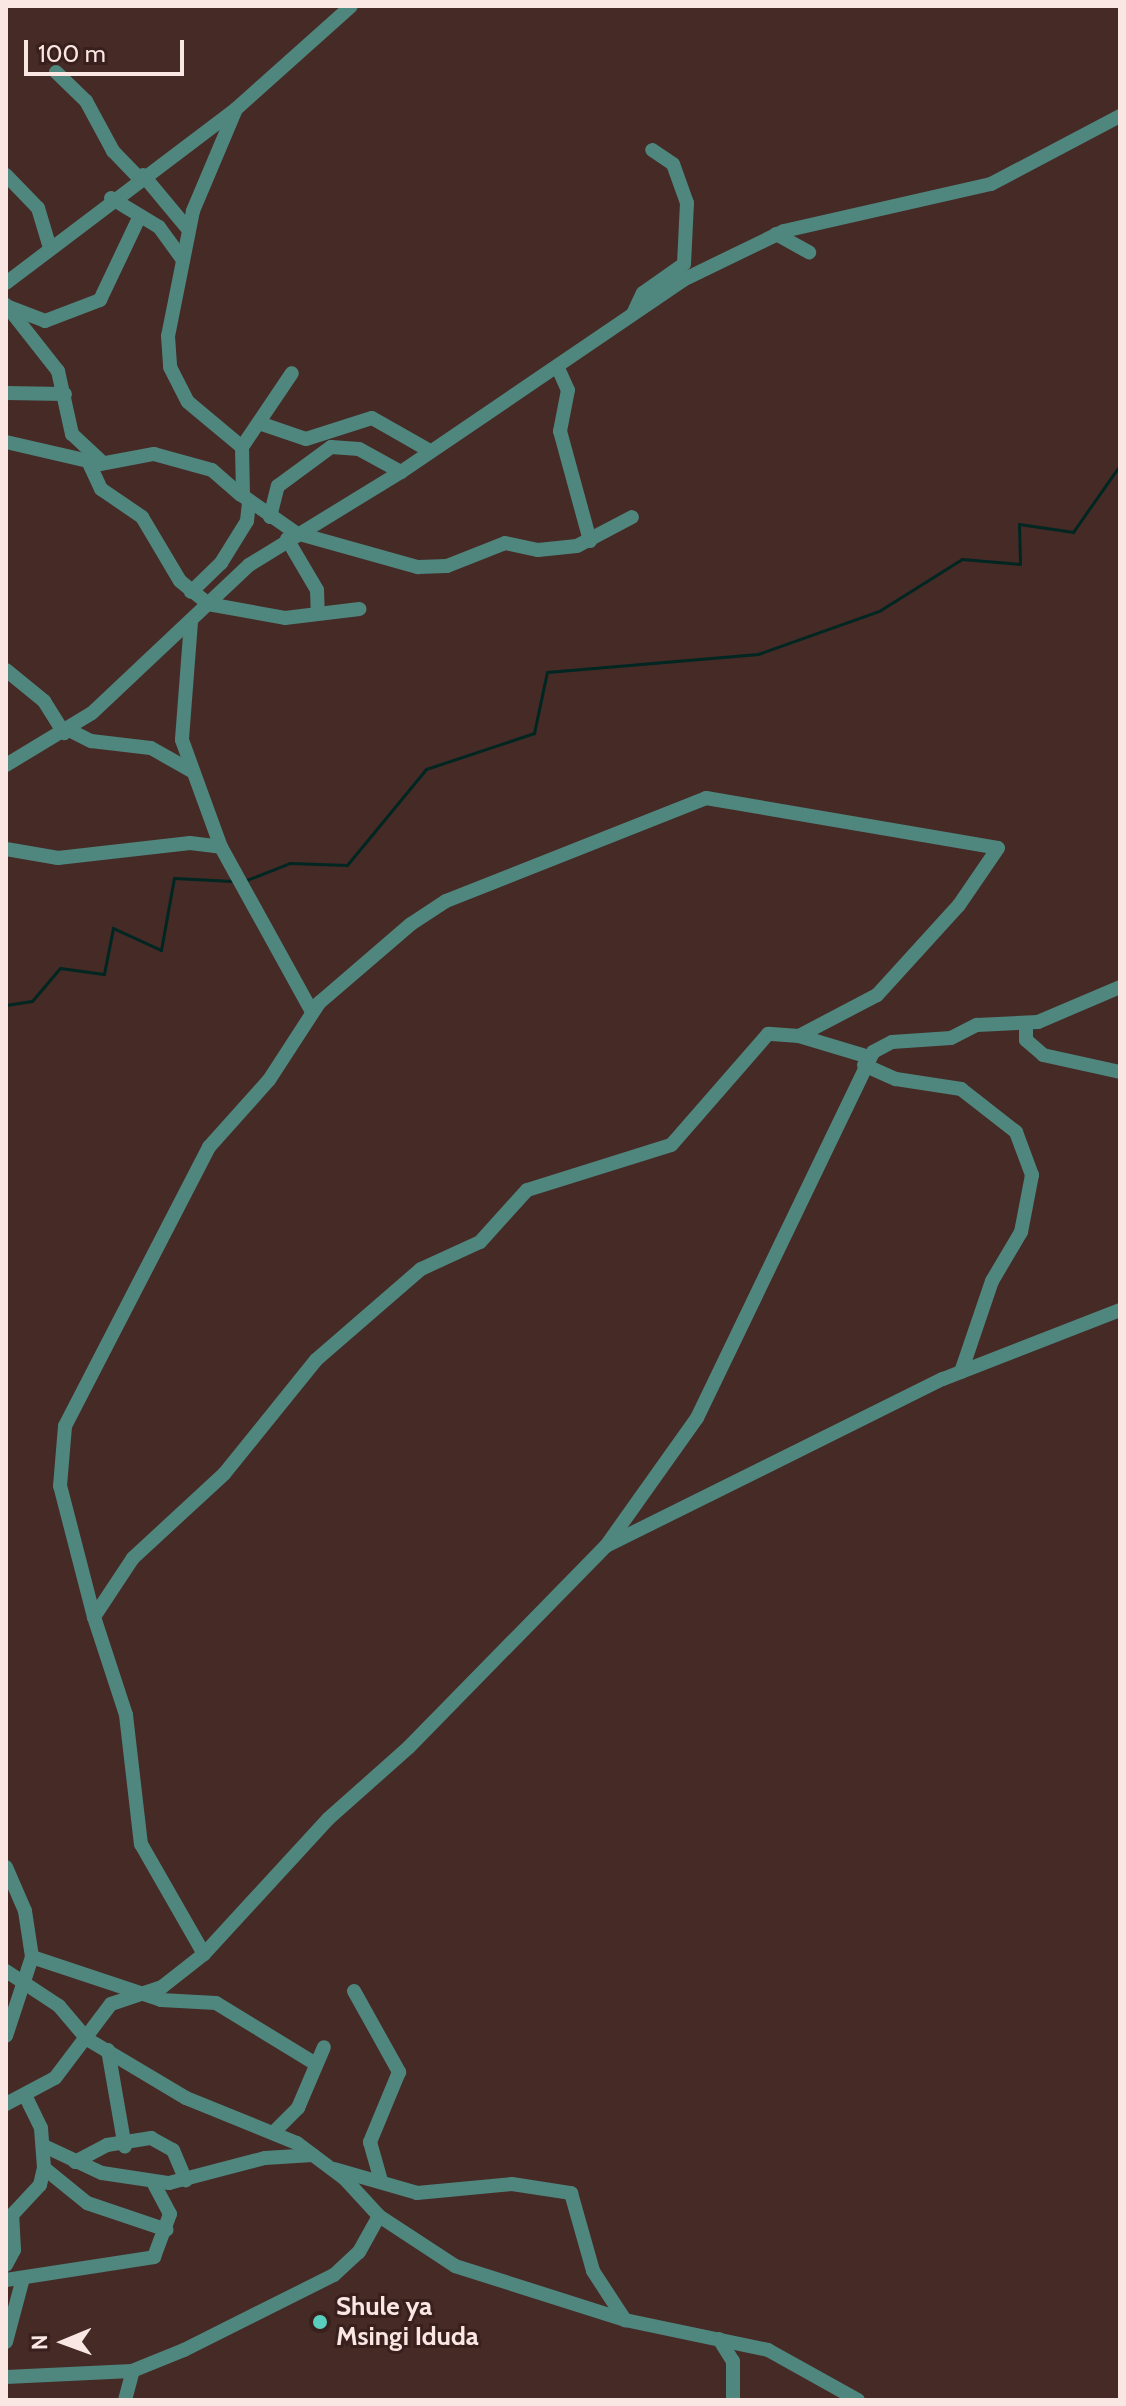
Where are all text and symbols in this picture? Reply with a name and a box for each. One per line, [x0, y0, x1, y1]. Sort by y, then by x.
scale bar [28, 24, 188, 74]
text: 100 m [38, 39, 106, 68]
place label: Shule ya Msingi Iduda [336, 2291, 479, 2352]
north arrow [24, 2302, 104, 2382]
marker: Shule ya Msingi Iduda [311, 2313, 329, 2331]
text: N [26, 2334, 53, 2350]

